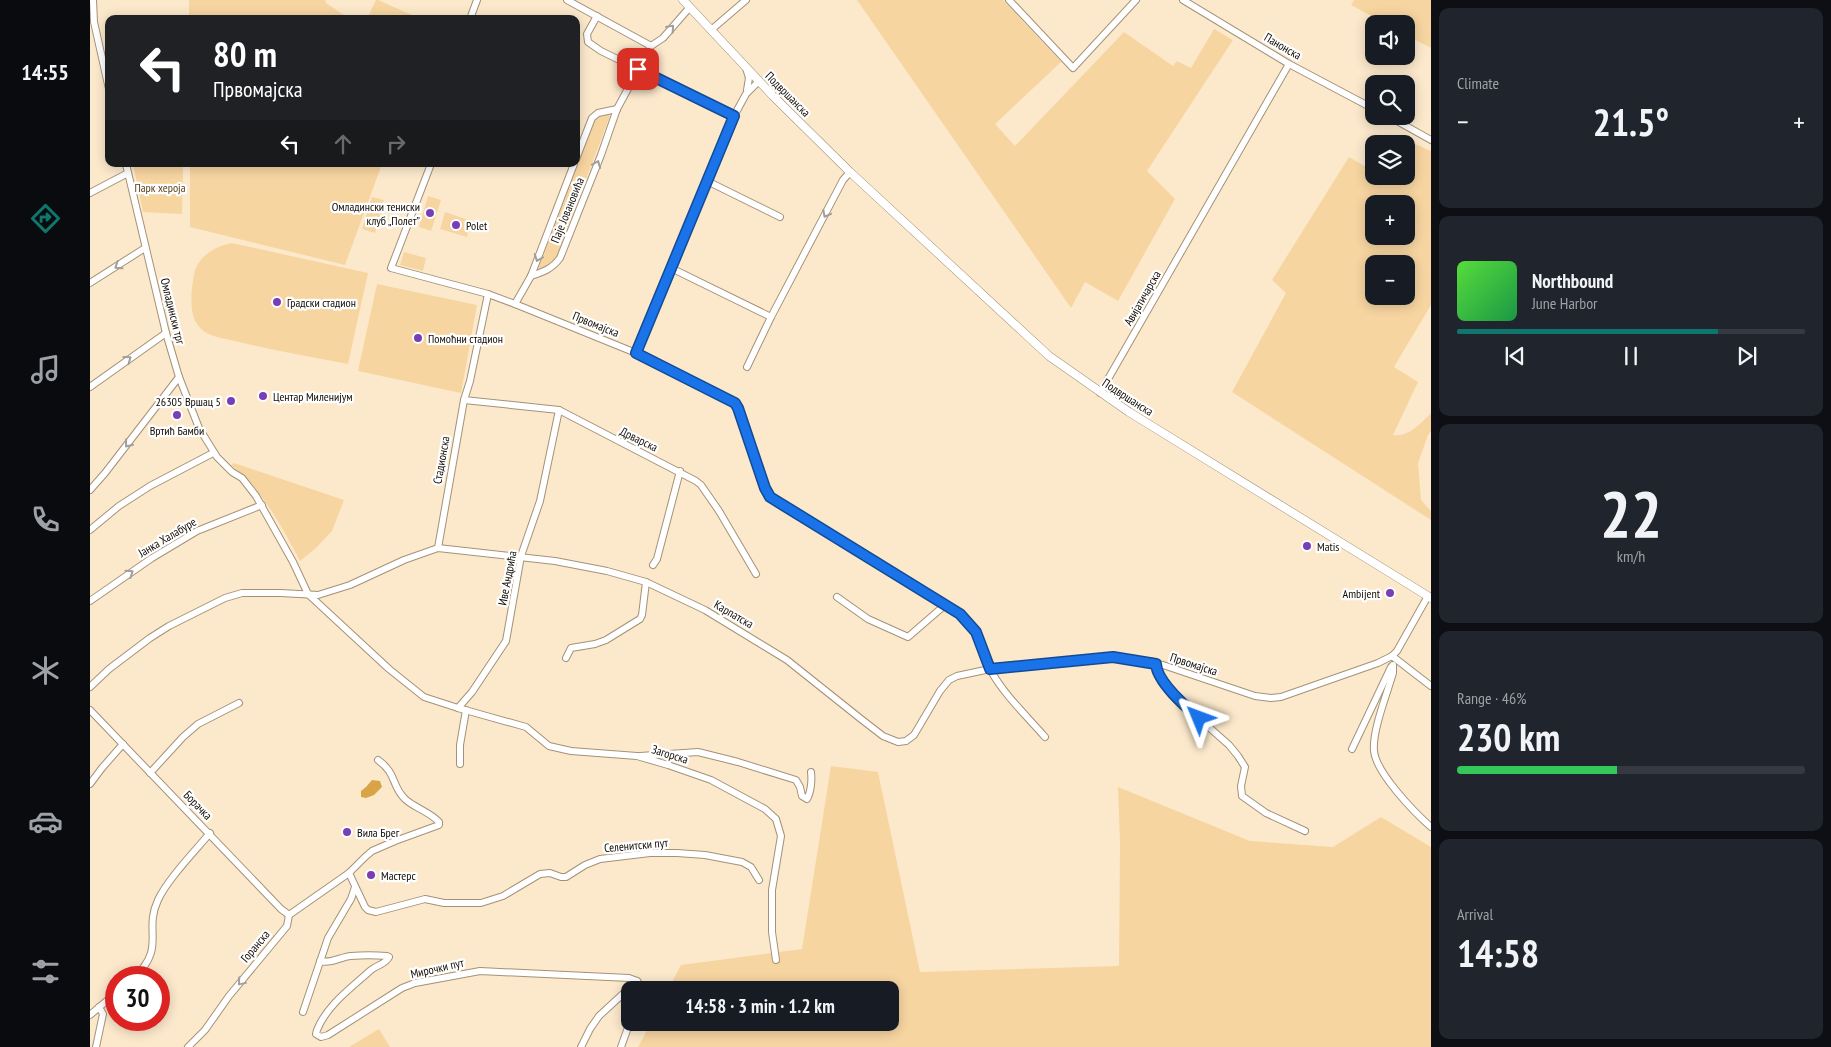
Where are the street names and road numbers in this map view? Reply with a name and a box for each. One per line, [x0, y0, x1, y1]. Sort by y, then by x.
street label: Панонска [1262, 29, 1304, 63]
street label: Подвршанска [762, 68, 814, 120]
street label: Паје Јовановића [547, 175, 587, 245]
street label: Авијатичарска [1120, 268, 1164, 328]
street label: Омладински трг [158, 276, 189, 346]
street label: Првомајска [571, 308, 622, 340]
street label: Подвршанска [1100, 375, 1156, 419]
street label: Дрварска [618, 423, 661, 455]
street label: Стадионска [429, 435, 453, 485]
street label: Јанка Халабуре [134, 514, 199, 561]
street label: Иве Андрића [494, 549, 520, 607]
street label: Карпатска [711, 597, 757, 631]
street label: Првомајска [1168, 649, 1220, 679]
street label: Загорска [650, 741, 690, 767]
street label: Борачка [181, 787, 216, 823]
street label: Селенитски пут [603, 835, 669, 855]
street label: Горанска [237, 927, 273, 965]
street label: Мирочки пут [409, 955, 465, 981]

